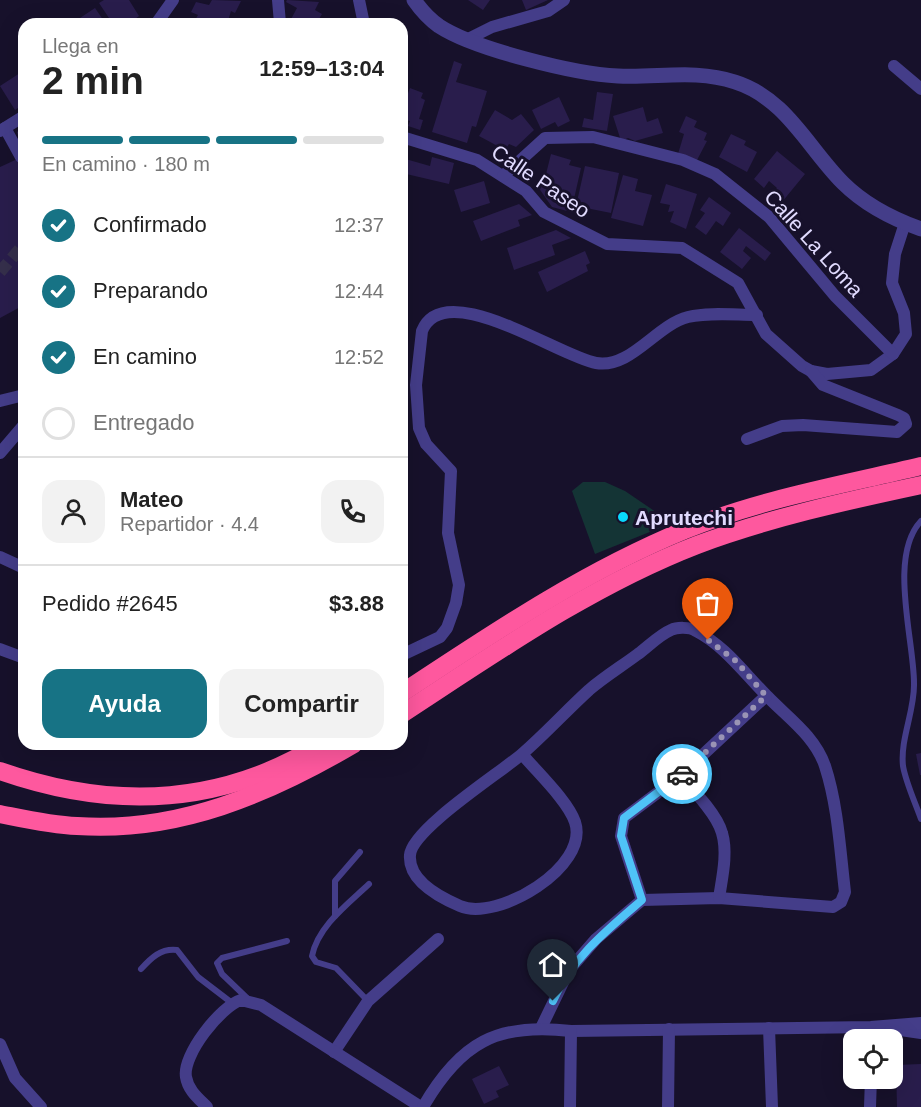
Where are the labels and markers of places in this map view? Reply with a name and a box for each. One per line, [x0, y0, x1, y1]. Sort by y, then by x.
place label: Aprutechi [635, 506, 733, 529]
marker: Aprutechi [616, 510, 630, 524]
pin [682, 578, 733, 640]
pin [527, 939, 578, 1001]

